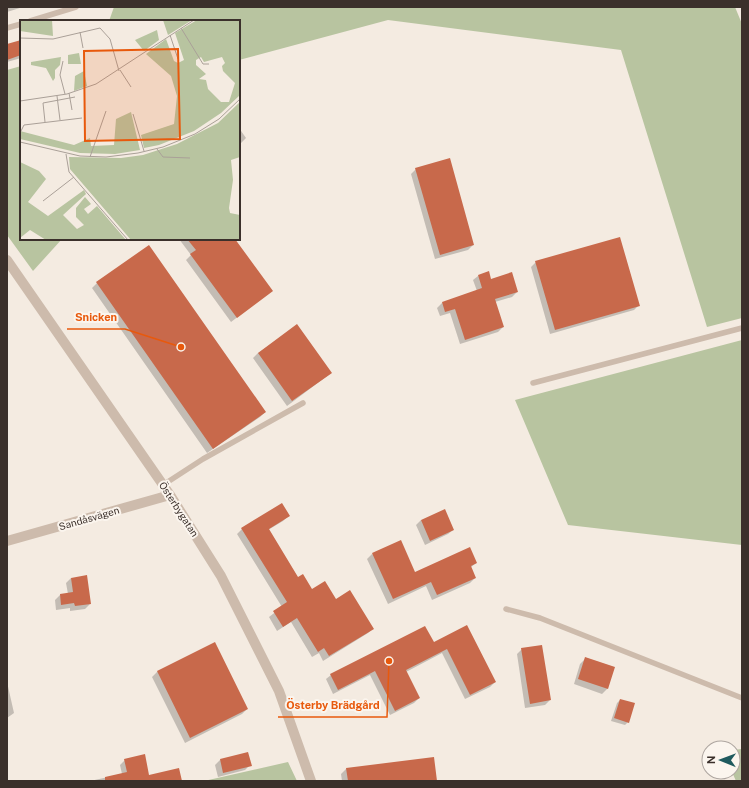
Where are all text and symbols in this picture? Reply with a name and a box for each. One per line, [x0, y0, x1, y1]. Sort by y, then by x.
inset map [20, 20, 240, 240]
callout: Snicken [67, 306, 125, 329]
text: Snicken [75, 311, 117, 323]
street label: Österbygatan [157, 479, 201, 539]
street label: Sandåsvägen [57, 504, 121, 532]
callout: Österby Brädgård [278, 694, 387, 717]
text: Österby Brädgård [286, 697, 380, 711]
north arrow [701, 740, 741, 780]
text: N [705, 755, 717, 764]

